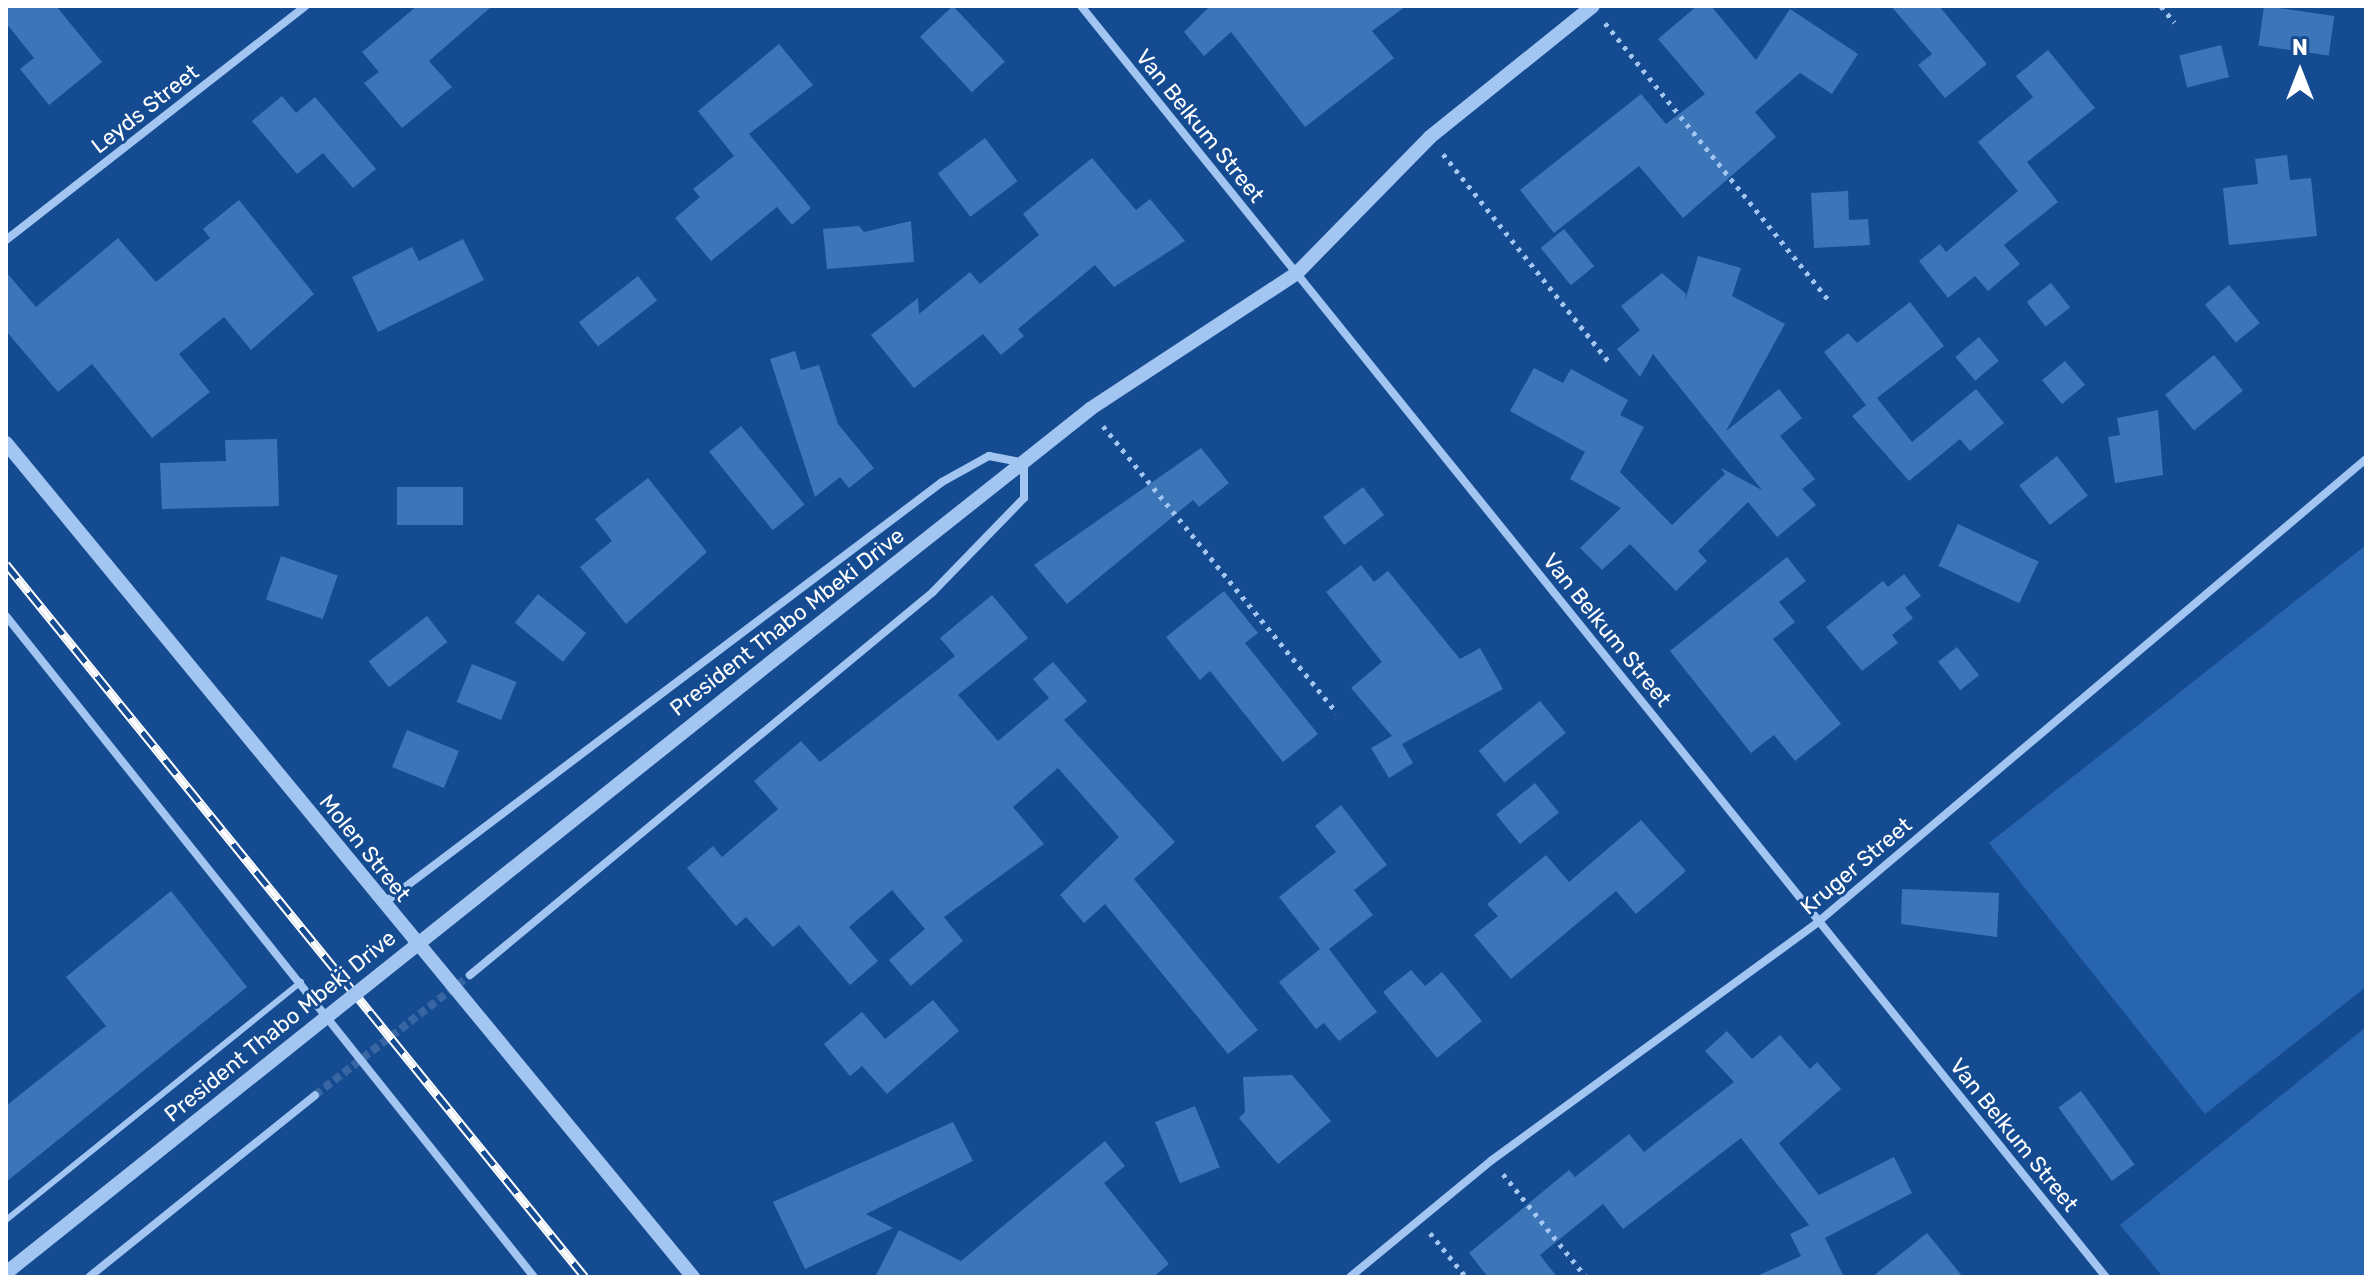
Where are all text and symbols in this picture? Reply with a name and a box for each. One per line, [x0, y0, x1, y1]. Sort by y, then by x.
north arrow [2260, 32, 2340, 112]
text: N [2292, 34, 2308, 61]
street label: Van Belkum Street [1130, 44, 1270, 208]
street label: Leyds Street [86, 59, 204, 159]
street label: President Thabo Mbeki Drive [664, 522, 910, 722]
street label: Van Belkum Street [1537, 548, 1677, 712]
street label: Molen Street [314, 789, 416, 907]
street label: Kruger Street [1795, 812, 1917, 920]
street label: President Thabo Mbeki Drive [159, 924, 401, 1128]
street label: Van Belkum Street [1944, 1053, 2084, 1217]

